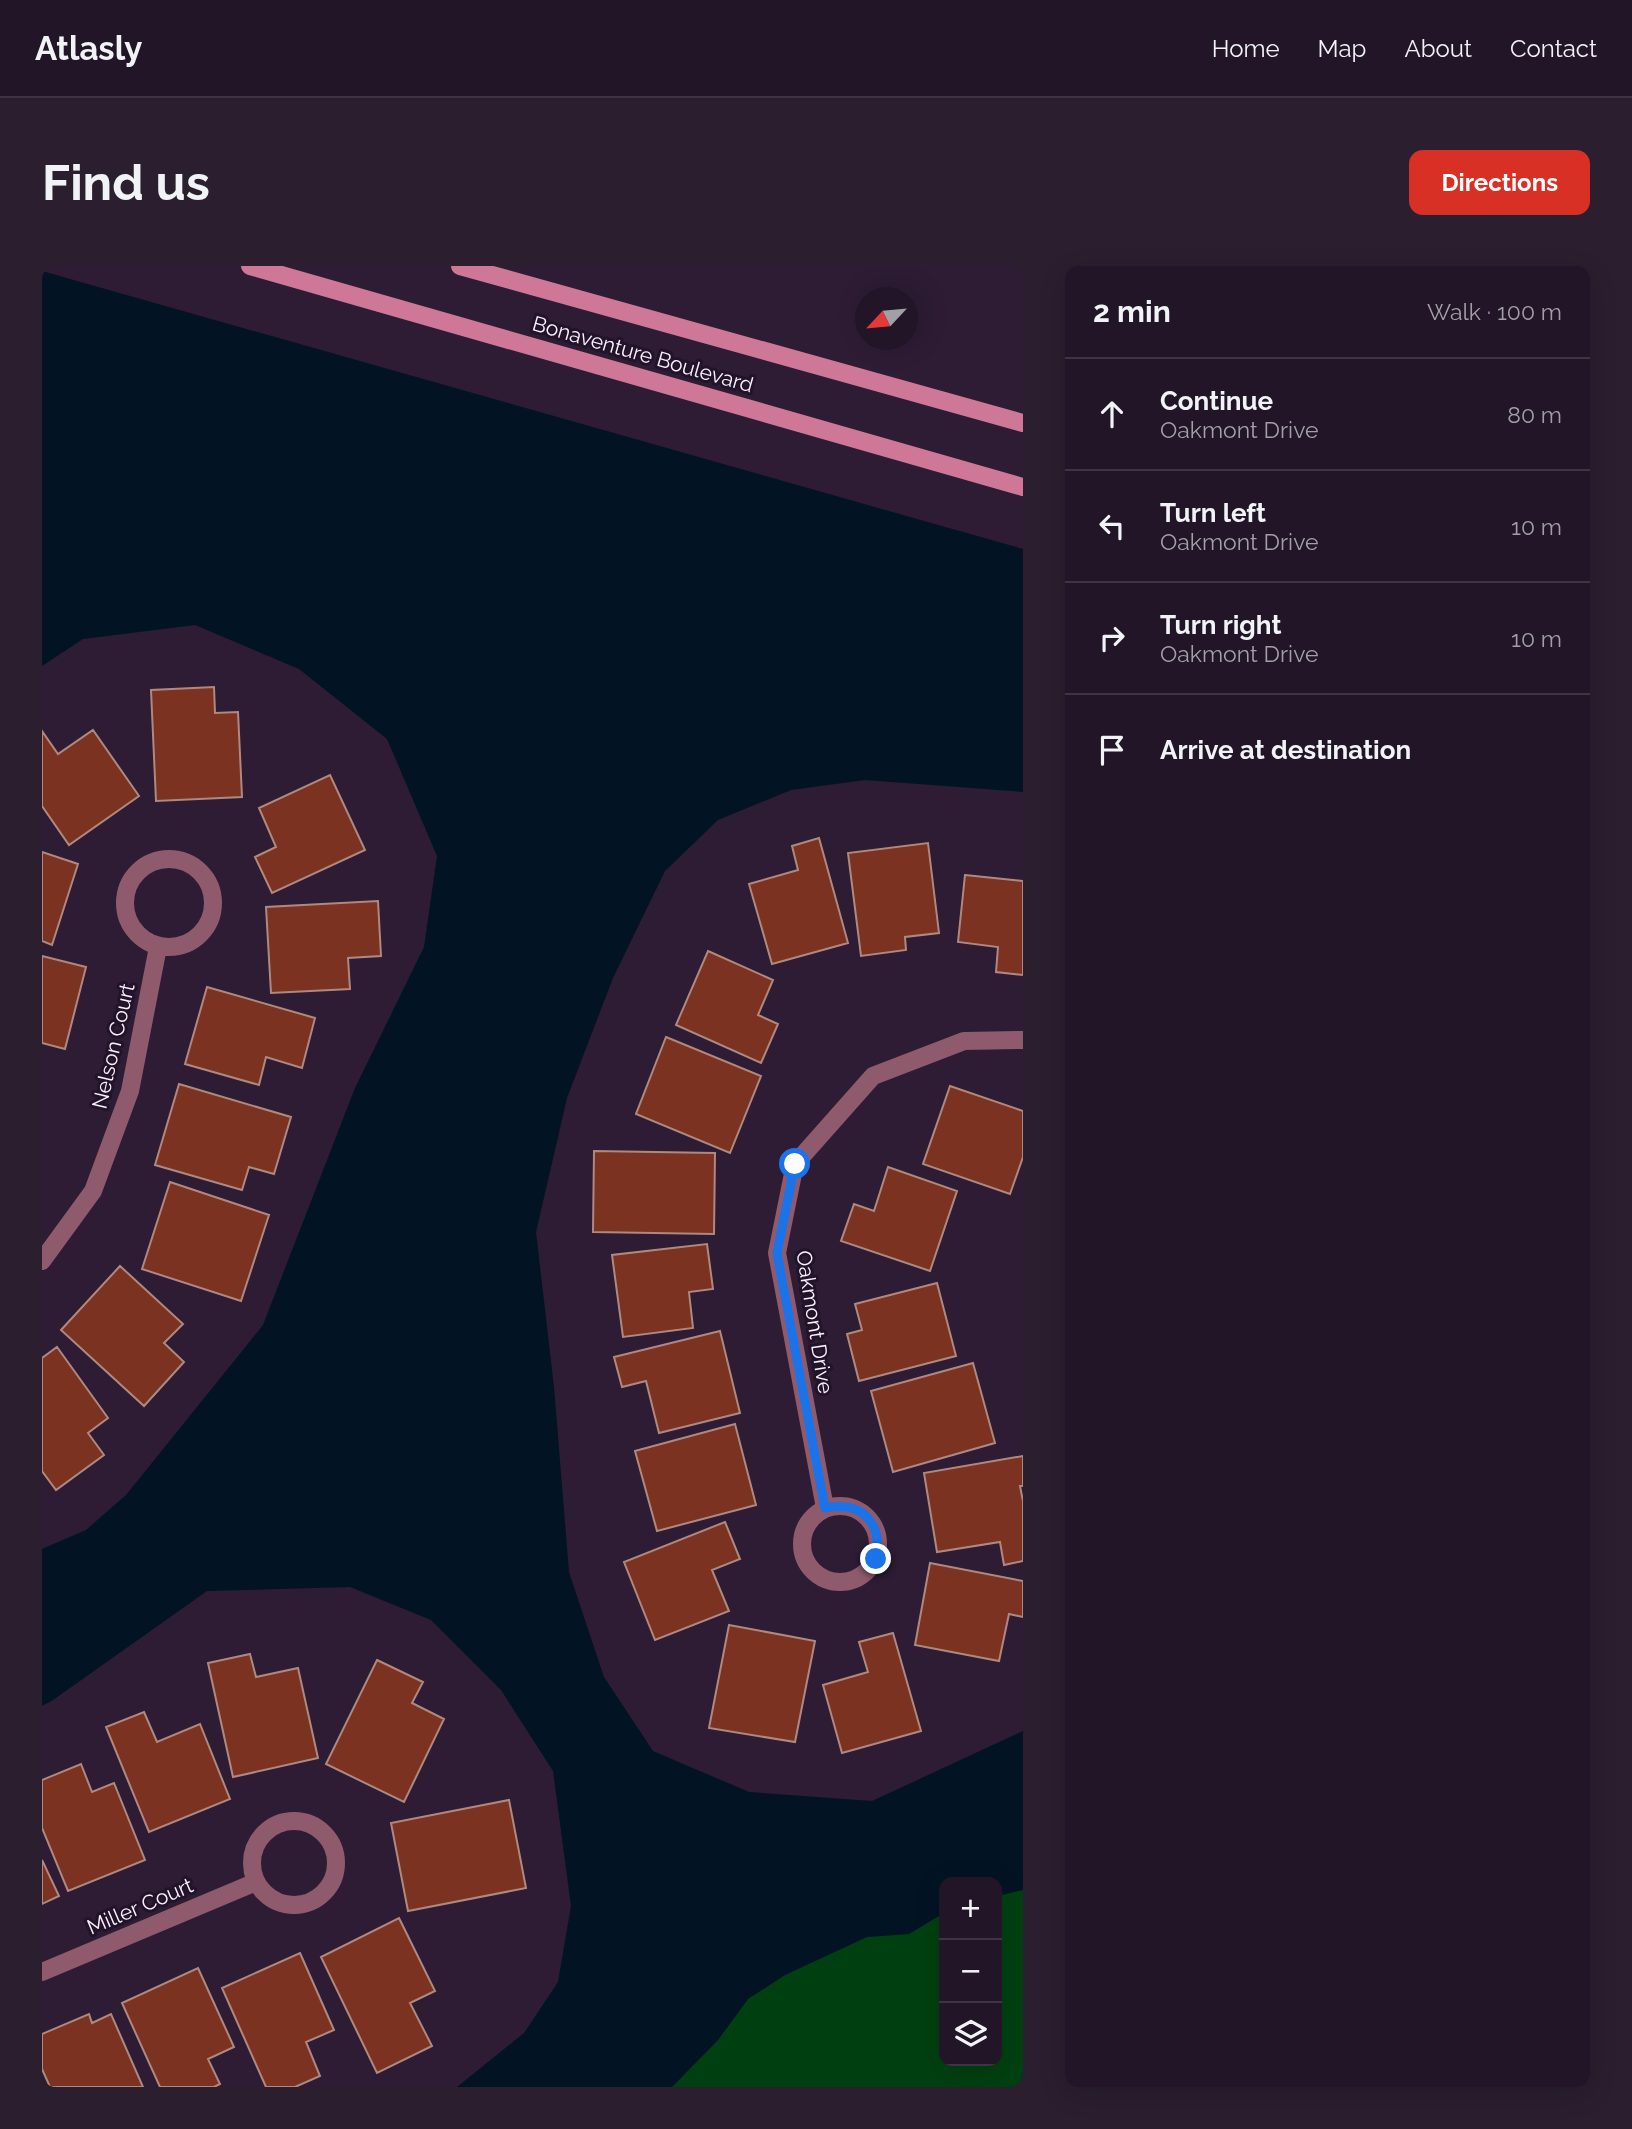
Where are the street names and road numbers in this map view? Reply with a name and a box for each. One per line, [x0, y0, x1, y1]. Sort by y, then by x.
street label: Bonaventure Boulevard [530, 310, 756, 398]
street label: Nelson Court [86, 981, 140, 1111]
street label: Oakmont Drive [791, 1249, 839, 1395]
street label: Miller Court [83, 1872, 197, 1940]

